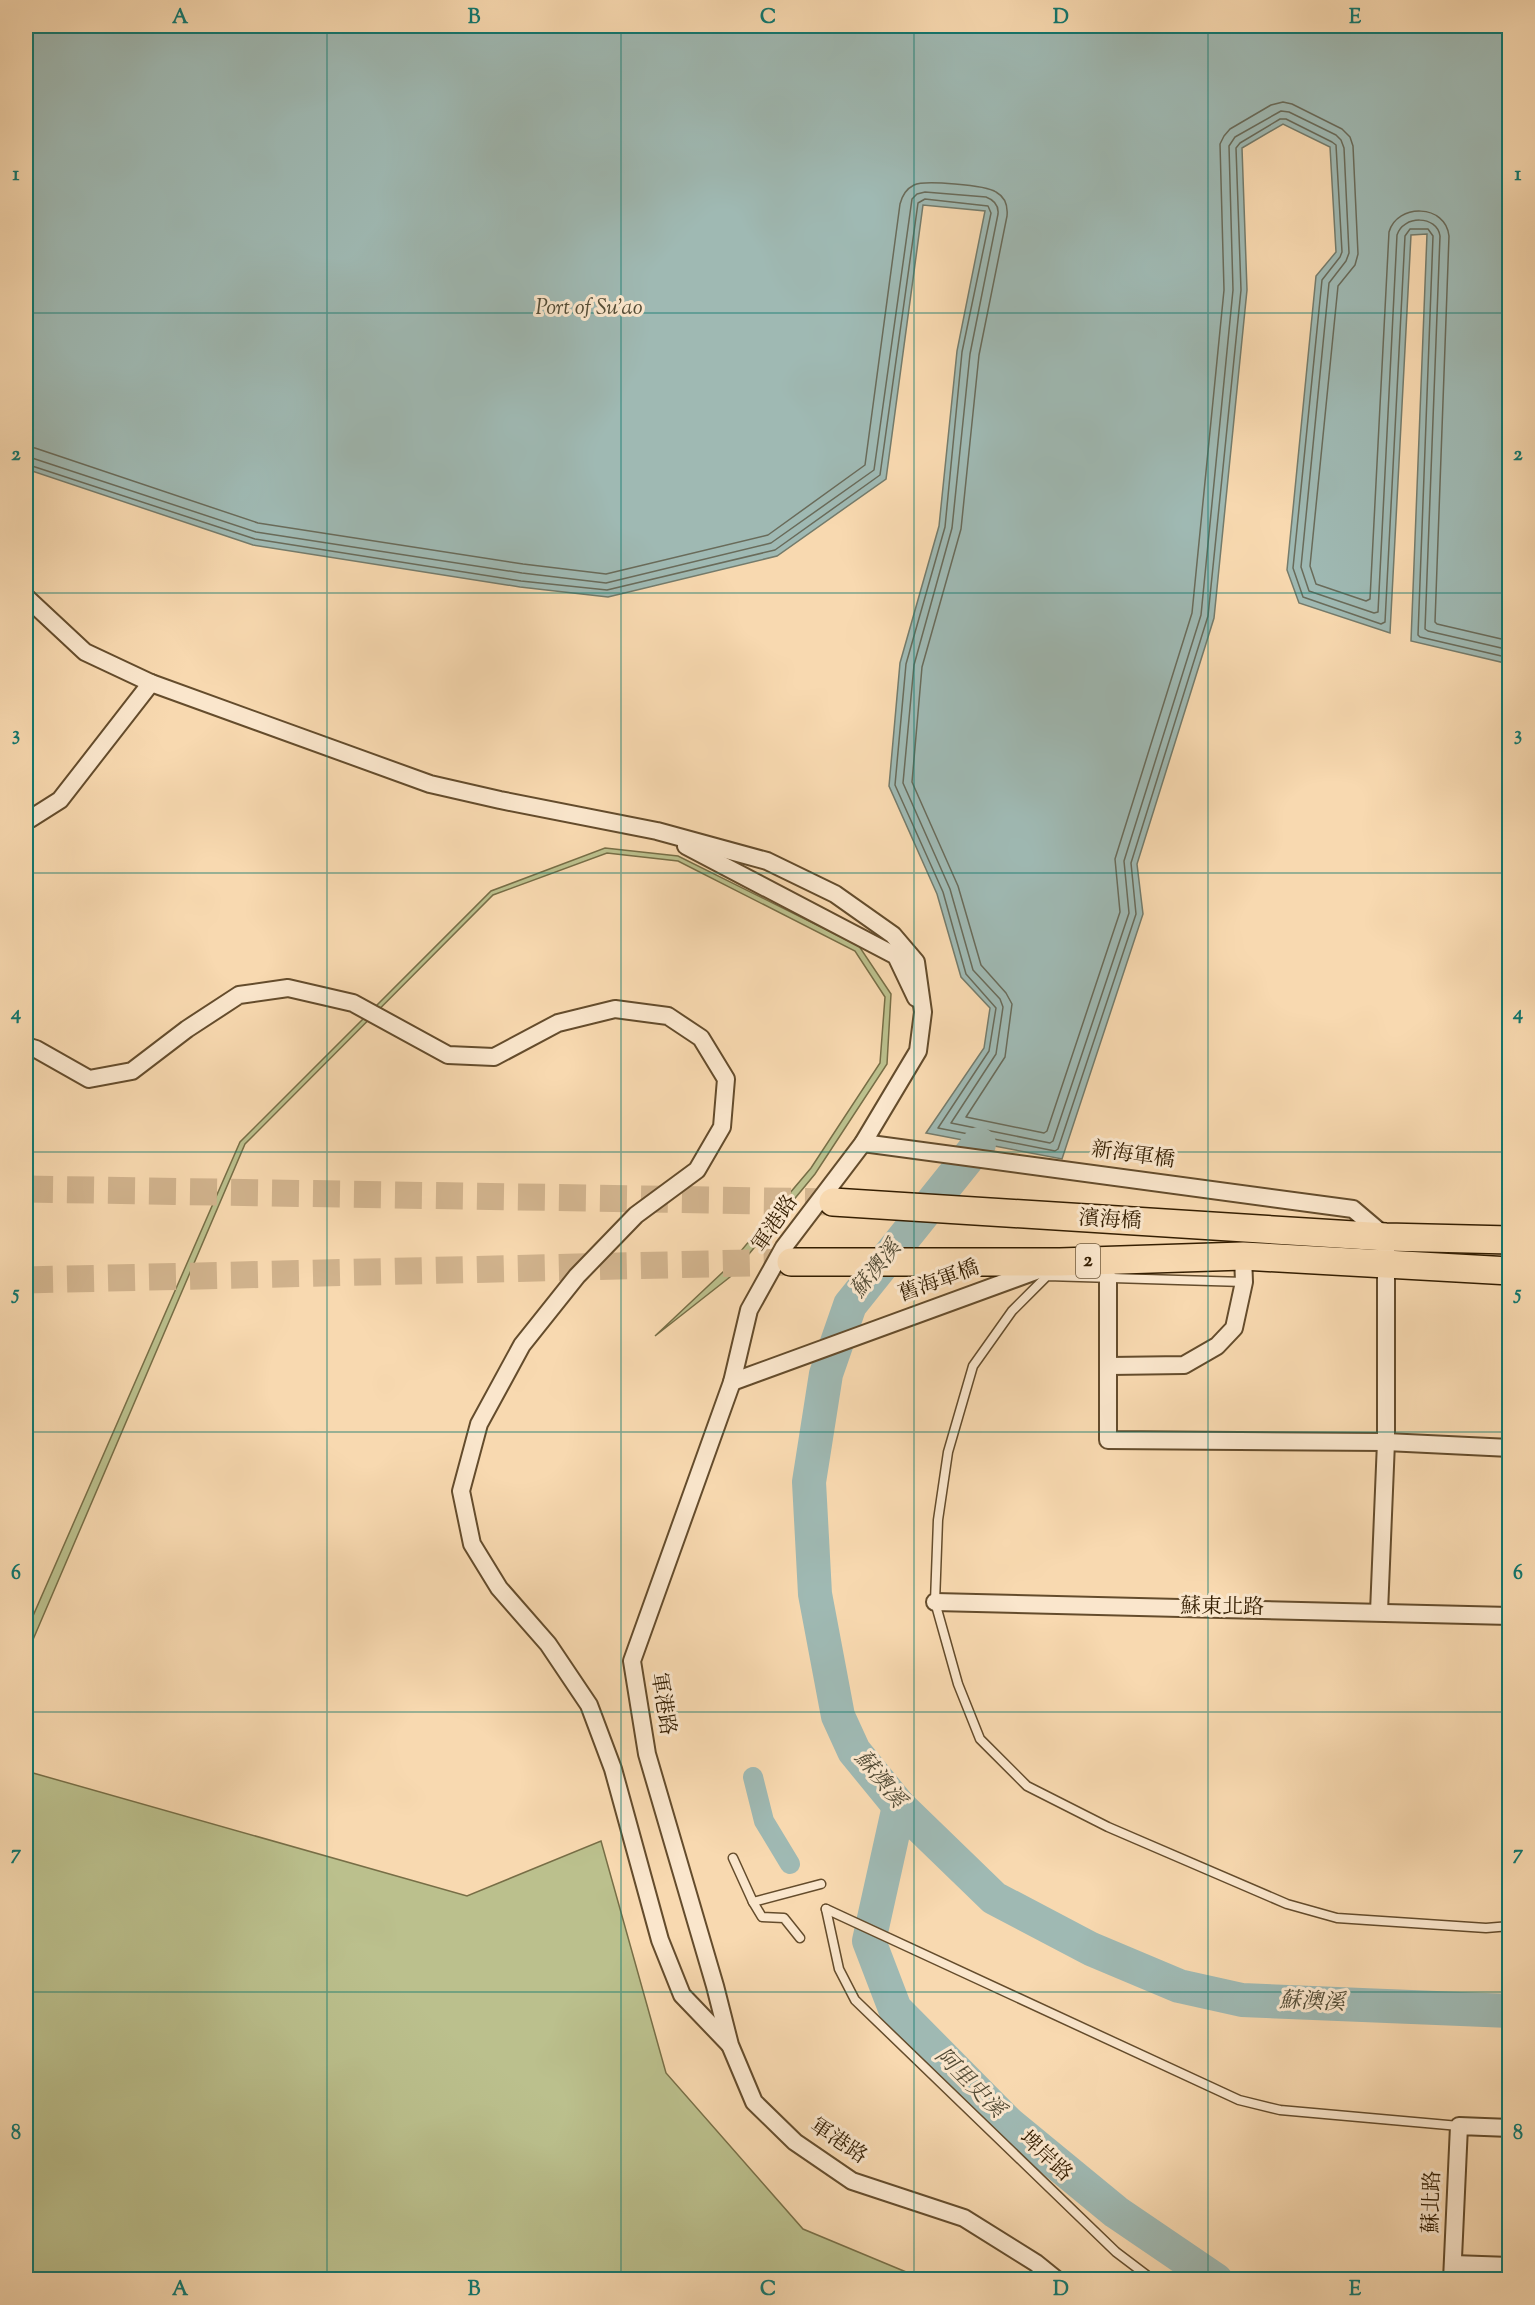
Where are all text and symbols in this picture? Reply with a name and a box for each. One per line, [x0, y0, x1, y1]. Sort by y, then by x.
text: A [172, 4, 189, 33]
text: B [468, 4, 481, 33]
text: C [760, 4, 776, 33]
text: D [1053, 4, 1069, 33]
text: E [1349, 4, 1362, 33]
text: 1 [13, 161, 20, 190]
text: 1 [1515, 161, 1522, 190]
water label: Port of Su'ao [536, 293, 643, 325]
text: 2 [11, 441, 21, 470]
text: 2 [1513, 441, 1523, 470]
text: 3 [12, 721, 20, 750]
text: 3 [1514, 721, 1522, 750]
text: 4 [10, 1000, 21, 1029]
text: 4 [1512, 1000, 1523, 1029]
street label: 新海軍橋 [1089, 1135, 1177, 1177]
street label: 軍港路 [746, 1189, 806, 1259]
street label: 濱海橋 [1078, 1204, 1142, 1238]
water label: 蘇澳溪 [844, 1233, 911, 1306]
road number: 2 [1076, 1244, 1100, 1278]
street label: 舊海軍橋 [894, 1254, 984, 1310]
text: 5 [11, 1280, 20, 1309]
text: 5 [1513, 1280, 1522, 1309]
text: 6 [11, 1560, 21, 1589]
text: 6 [1513, 1560, 1523, 1589]
street label: 蘇東北路 [1180, 1592, 1264, 1624]
street label: 軍港路 [642, 1671, 682, 1737]
water label: 蘇澳溪 [846, 1744, 913, 1817]
text: 7 [11, 1840, 22, 1869]
text: 7 [1513, 1840, 1524, 1869]
water label: 蘇澳溪 [1278, 1986, 1348, 2020]
water label: 阿里史溪 [927, 2042, 1013, 2128]
street label: 軍港路 [803, 2112, 873, 2172]
text: 8 [11, 2120, 21, 2149]
text: 8 [1513, 2120, 1523, 2149]
street label: 埤岸路 [1012, 2125, 1078, 2189]
street label: 蘇北路 [1417, 2170, 1449, 2234]
text: A [172, 2276, 189, 2305]
text: B [468, 2276, 481, 2305]
text: C [760, 2276, 776, 2305]
text: D [1053, 2276, 1069, 2305]
text: E [1349, 2276, 1362, 2305]

